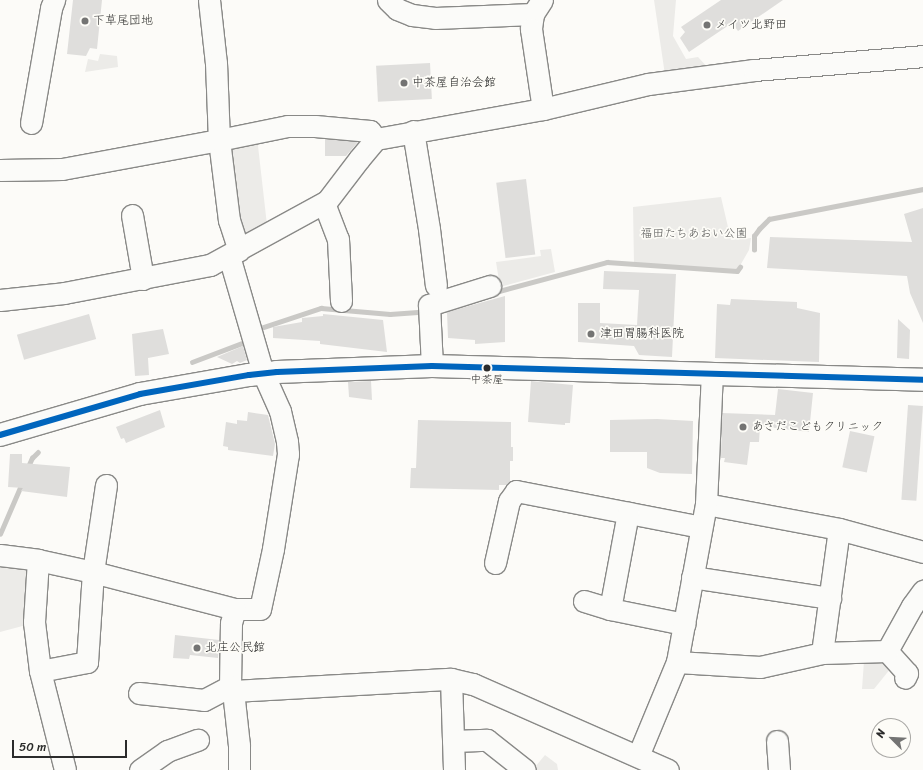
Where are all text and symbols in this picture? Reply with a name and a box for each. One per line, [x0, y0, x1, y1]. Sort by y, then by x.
place label: 下草尾団地 [93, 14, 153, 28]
marker: 下草尾団地 [80, 16, 90, 26]
place label: メイツ北野田 [715, 18, 787, 32]
marker: メイツ北野田 [702, 20, 712, 30]
place label: 中茶屋自治会館 [412, 76, 496, 90]
marker: 中茶屋自治会館 [399, 78, 409, 88]
park label: 福田たちあおい公園 [640, 227, 748, 241]
place label: 津田胃腸科医院 [600, 327, 684, 341]
marker: 津田胃腸科医院 [585, 328, 597, 340]
marker: 中茶屋 [482, 363, 492, 373]
place label: 中茶屋 [471, 373, 503, 387]
place label: あさだこどもクリニック [752, 420, 884, 434]
marker: あさだこどもクリニック [737, 421, 749, 433]
place label: 北庄公民館 [205, 641, 265, 655]
marker: 北庄公民館 [192, 643, 202, 653]
north arrow [871, 718, 911, 758]
text: N [870, 726, 891, 741]
scale bar [14, 732, 129, 758]
text: 50 m [19, 736, 46, 758]

